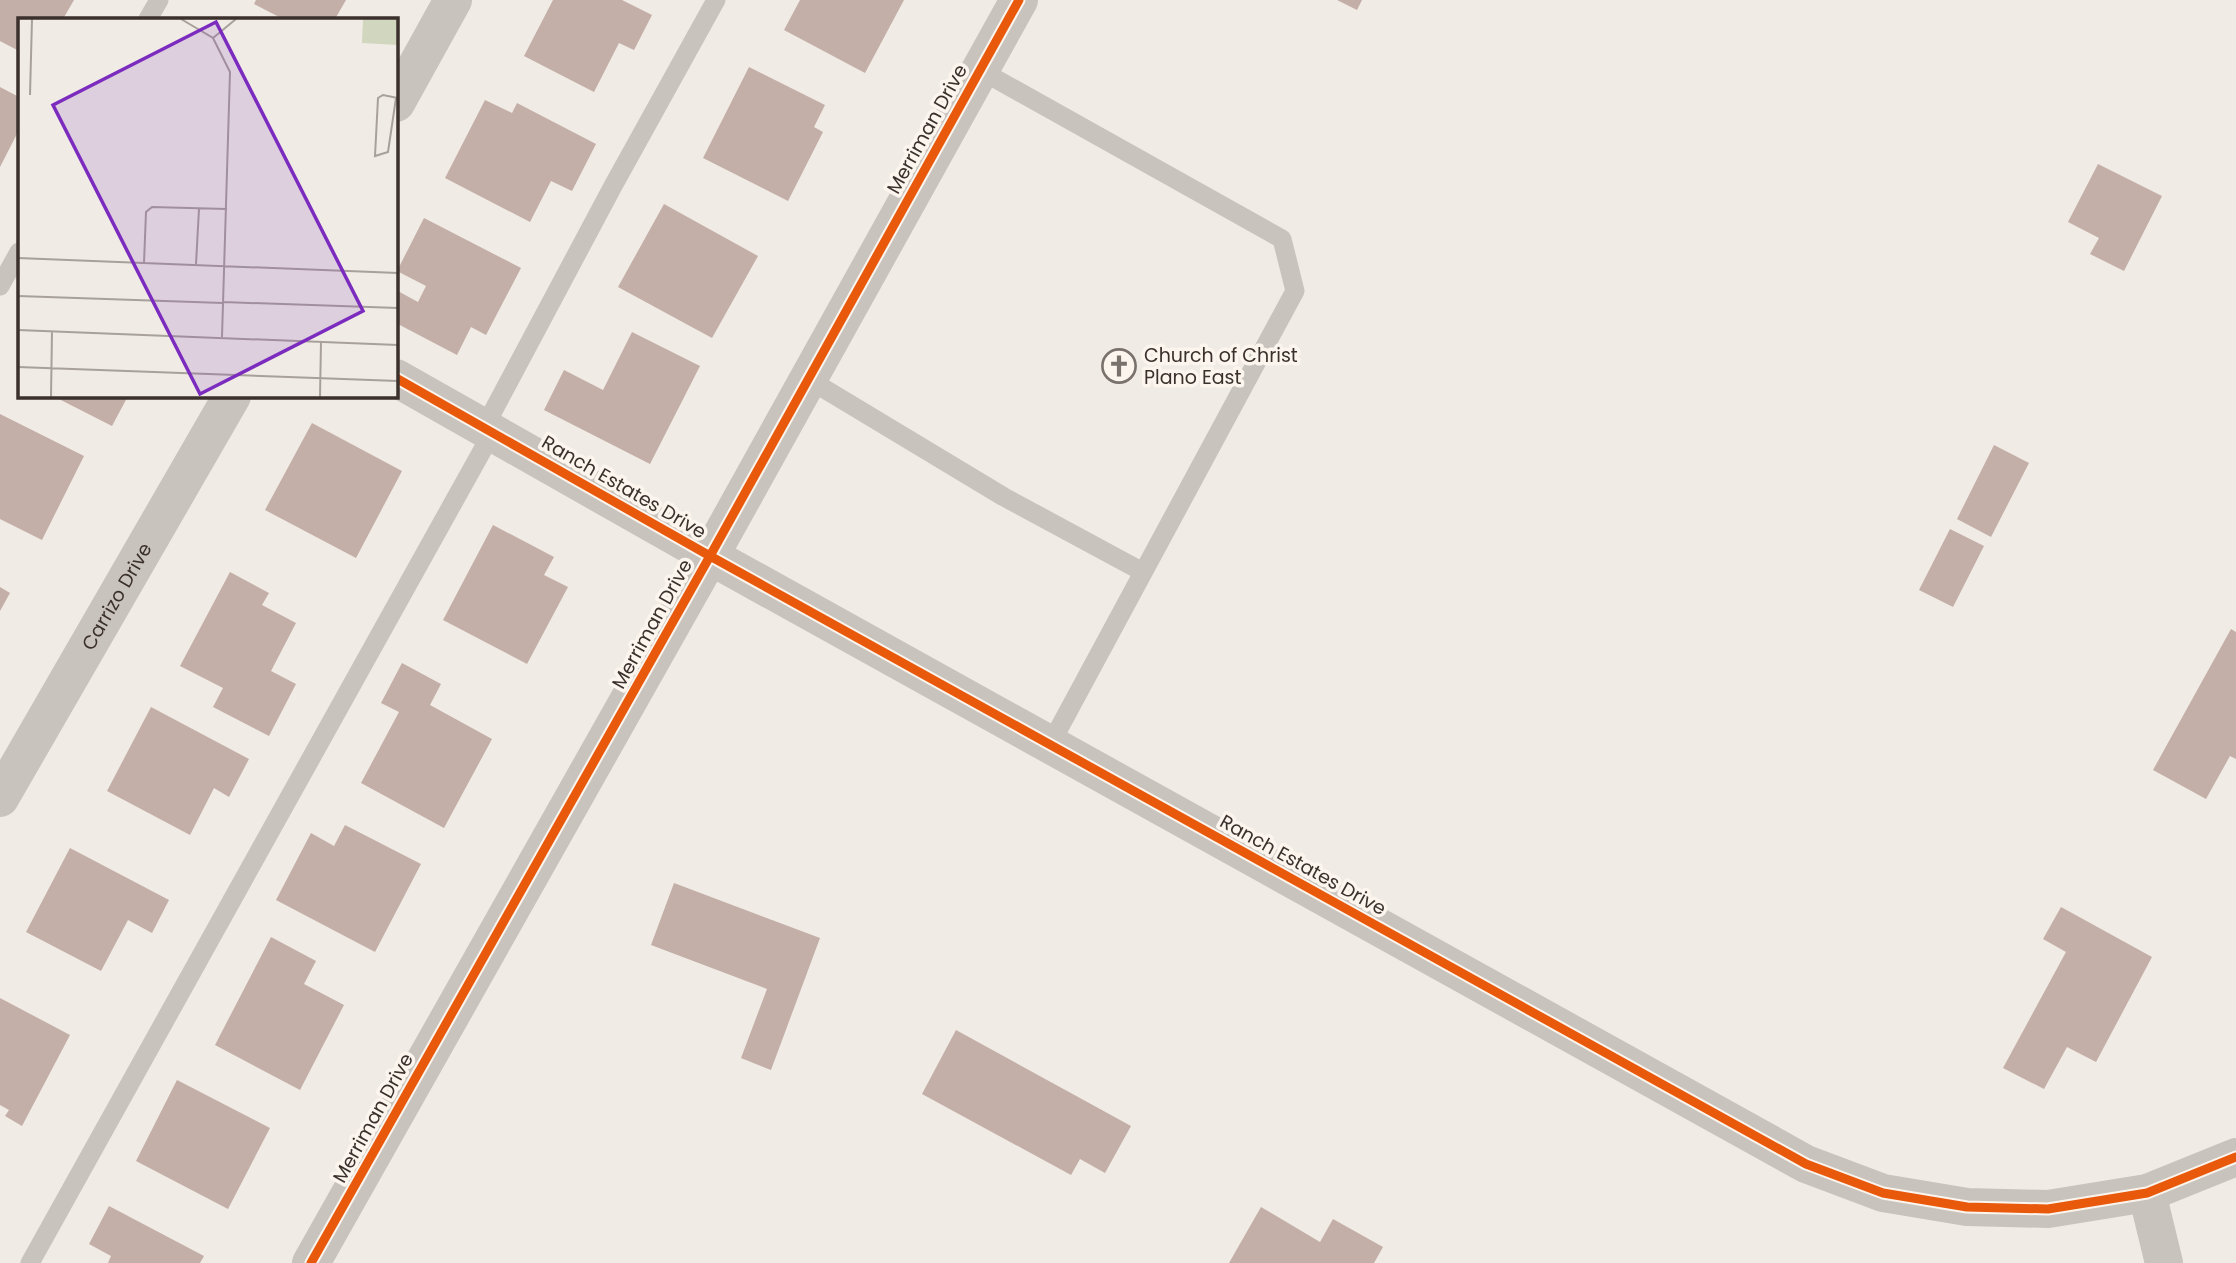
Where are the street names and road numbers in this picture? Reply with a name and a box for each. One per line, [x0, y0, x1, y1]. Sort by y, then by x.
street label: Merriman Drive [880, 59, 974, 199]
street label: Ranch Estates Drive [537, 429, 711, 545]
street label: Carrizo Drive [75, 537, 158, 655]
street label: Merriman Drive [605, 554, 699, 694]
street label: Ranch Estates Drive [1215, 808, 1391, 922]
street label: Merriman Drive [326, 1048, 420, 1188]

